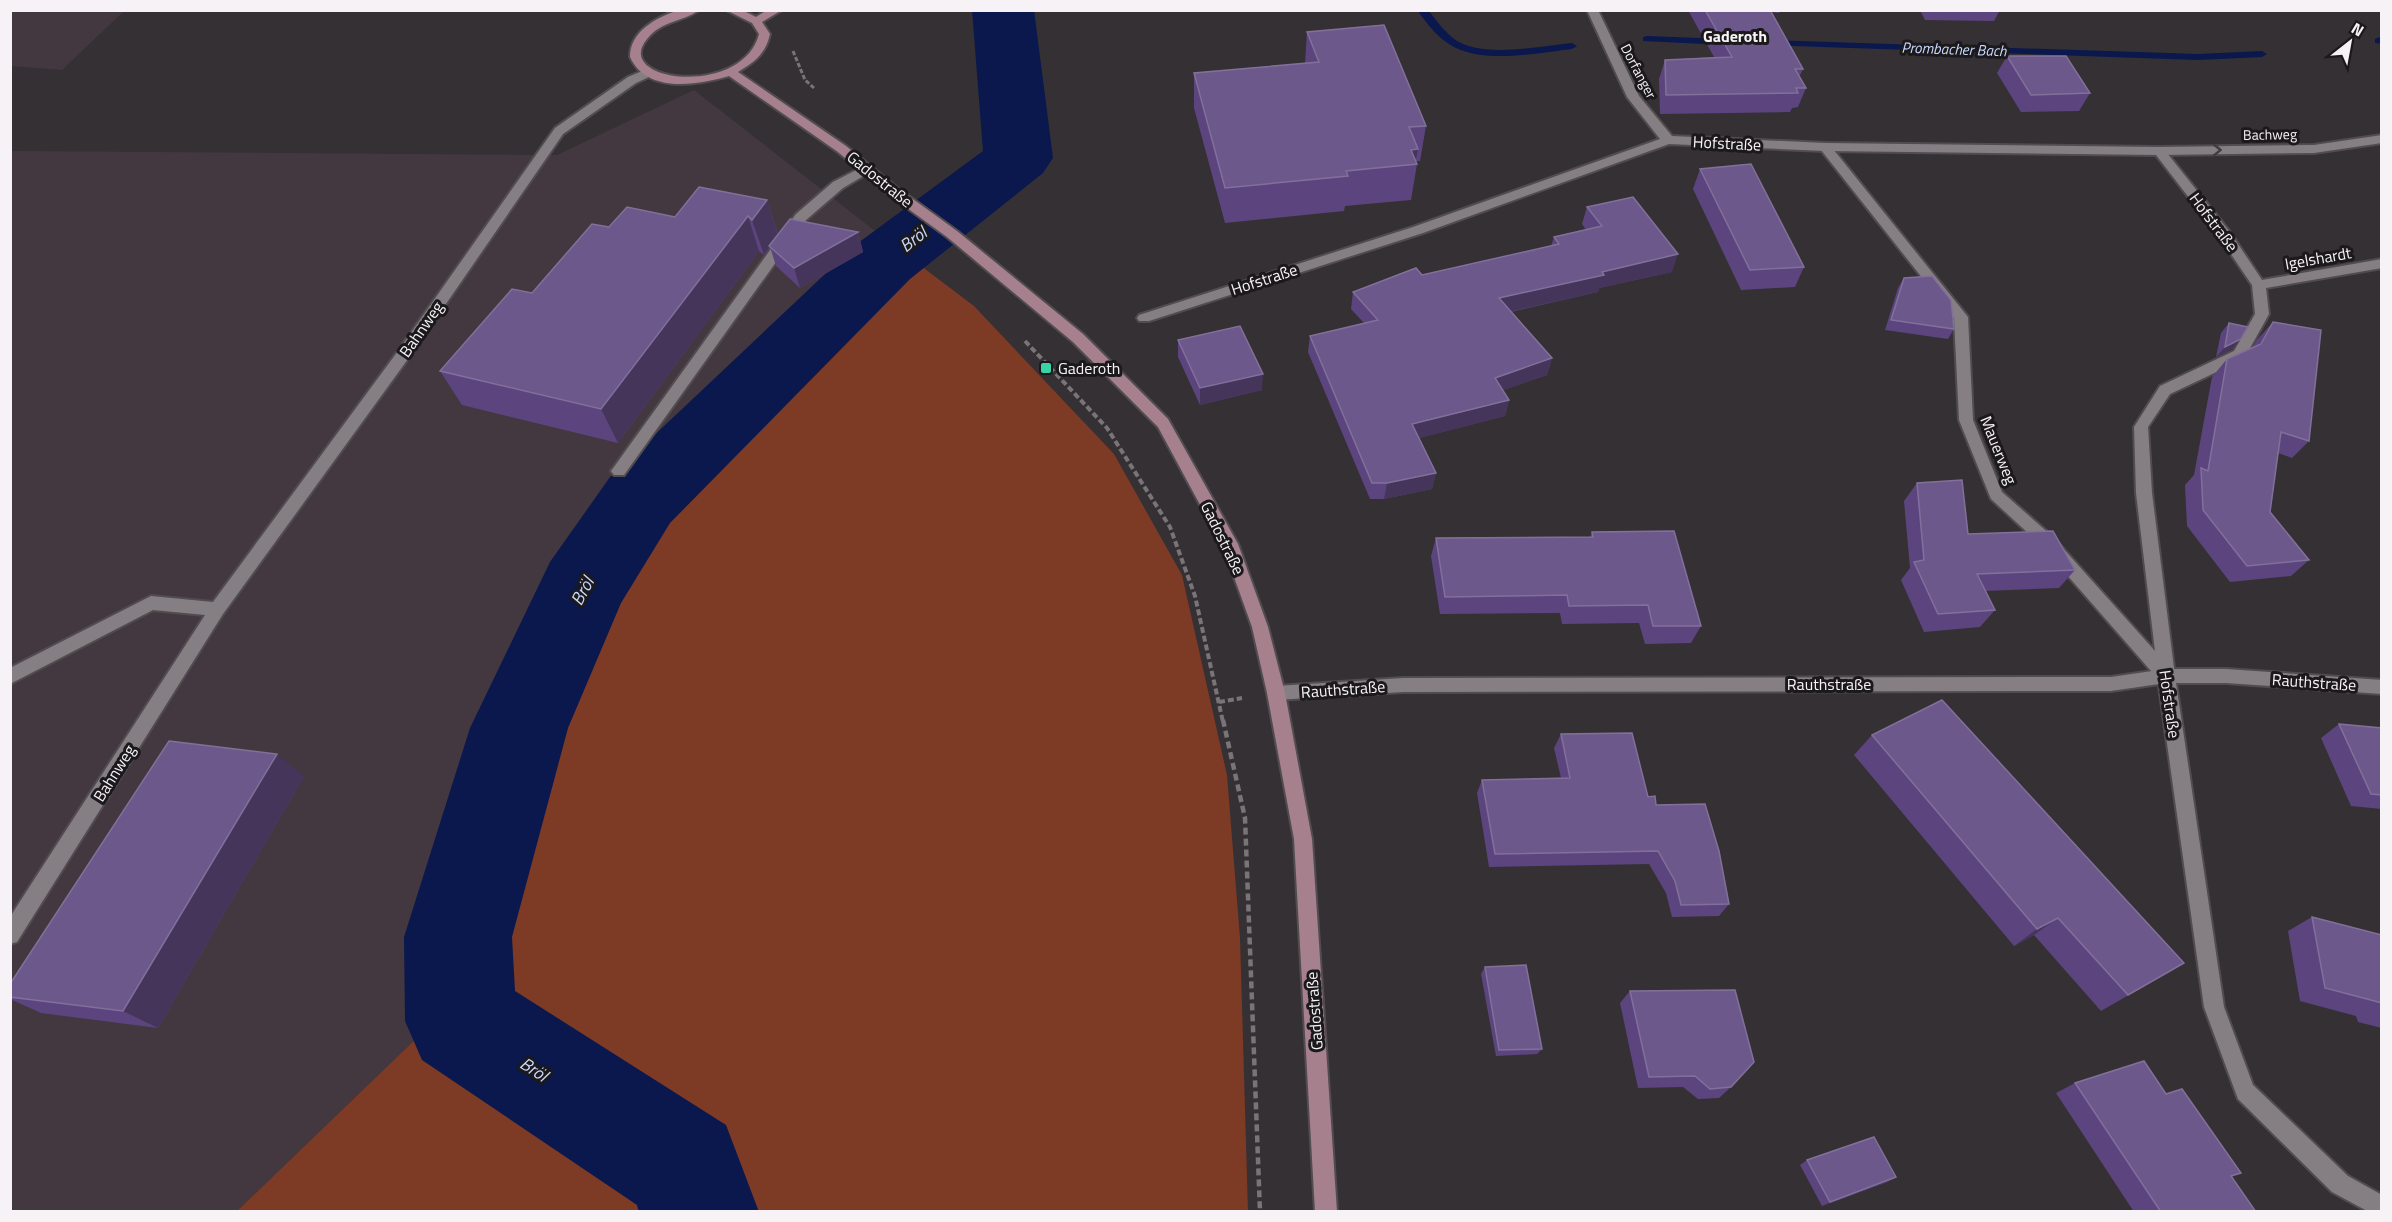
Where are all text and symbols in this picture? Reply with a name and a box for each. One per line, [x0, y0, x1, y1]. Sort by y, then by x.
north arrow [2320, 12, 2380, 72]
text: N [2347, 16, 2369, 42]
district label: Gaderoth [1703, 24, 1767, 48]
water label: Prombacher Bach [1901, 36, 2007, 62]
street label: Dorfanger [1616, 40, 1662, 102]
street label: Bachweg [2243, 123, 2297, 145]
street label: Hofstraße [1692, 129, 1762, 157]
one-way arrow [2213, 144, 2222, 156]
street label: Gadostraße [842, 145, 918, 213]
street label: Hofstraße [2184, 187, 2244, 257]
water label: Bröl [893, 218, 934, 258]
street label: Igelshardt [2283, 240, 2354, 276]
street label: Hofstraße [1228, 257, 1300, 301]
street label: Bahnweg [393, 296, 449, 362]
place label: Gaderoth [1058, 356, 1120, 380]
marker: Gaderoth [1039, 361, 1053, 375]
street label: Mauerweg [1974, 412, 2024, 488]
street label: Gadostraße [1195, 497, 1251, 579]
water label: Bröl [563, 570, 602, 610]
street label: Rauthstraße [2271, 667, 2357, 697]
street label: Hofstraße [2153, 668, 2187, 740]
street label: Rauthstraße [1787, 672, 1871, 696]
street label: Rauthstraße [1300, 674, 1386, 704]
street label: Bahnweg [87, 740, 141, 806]
street label: Gadostraße [1299, 971, 1329, 1051]
water label: Bröl [515, 1050, 555, 1089]

